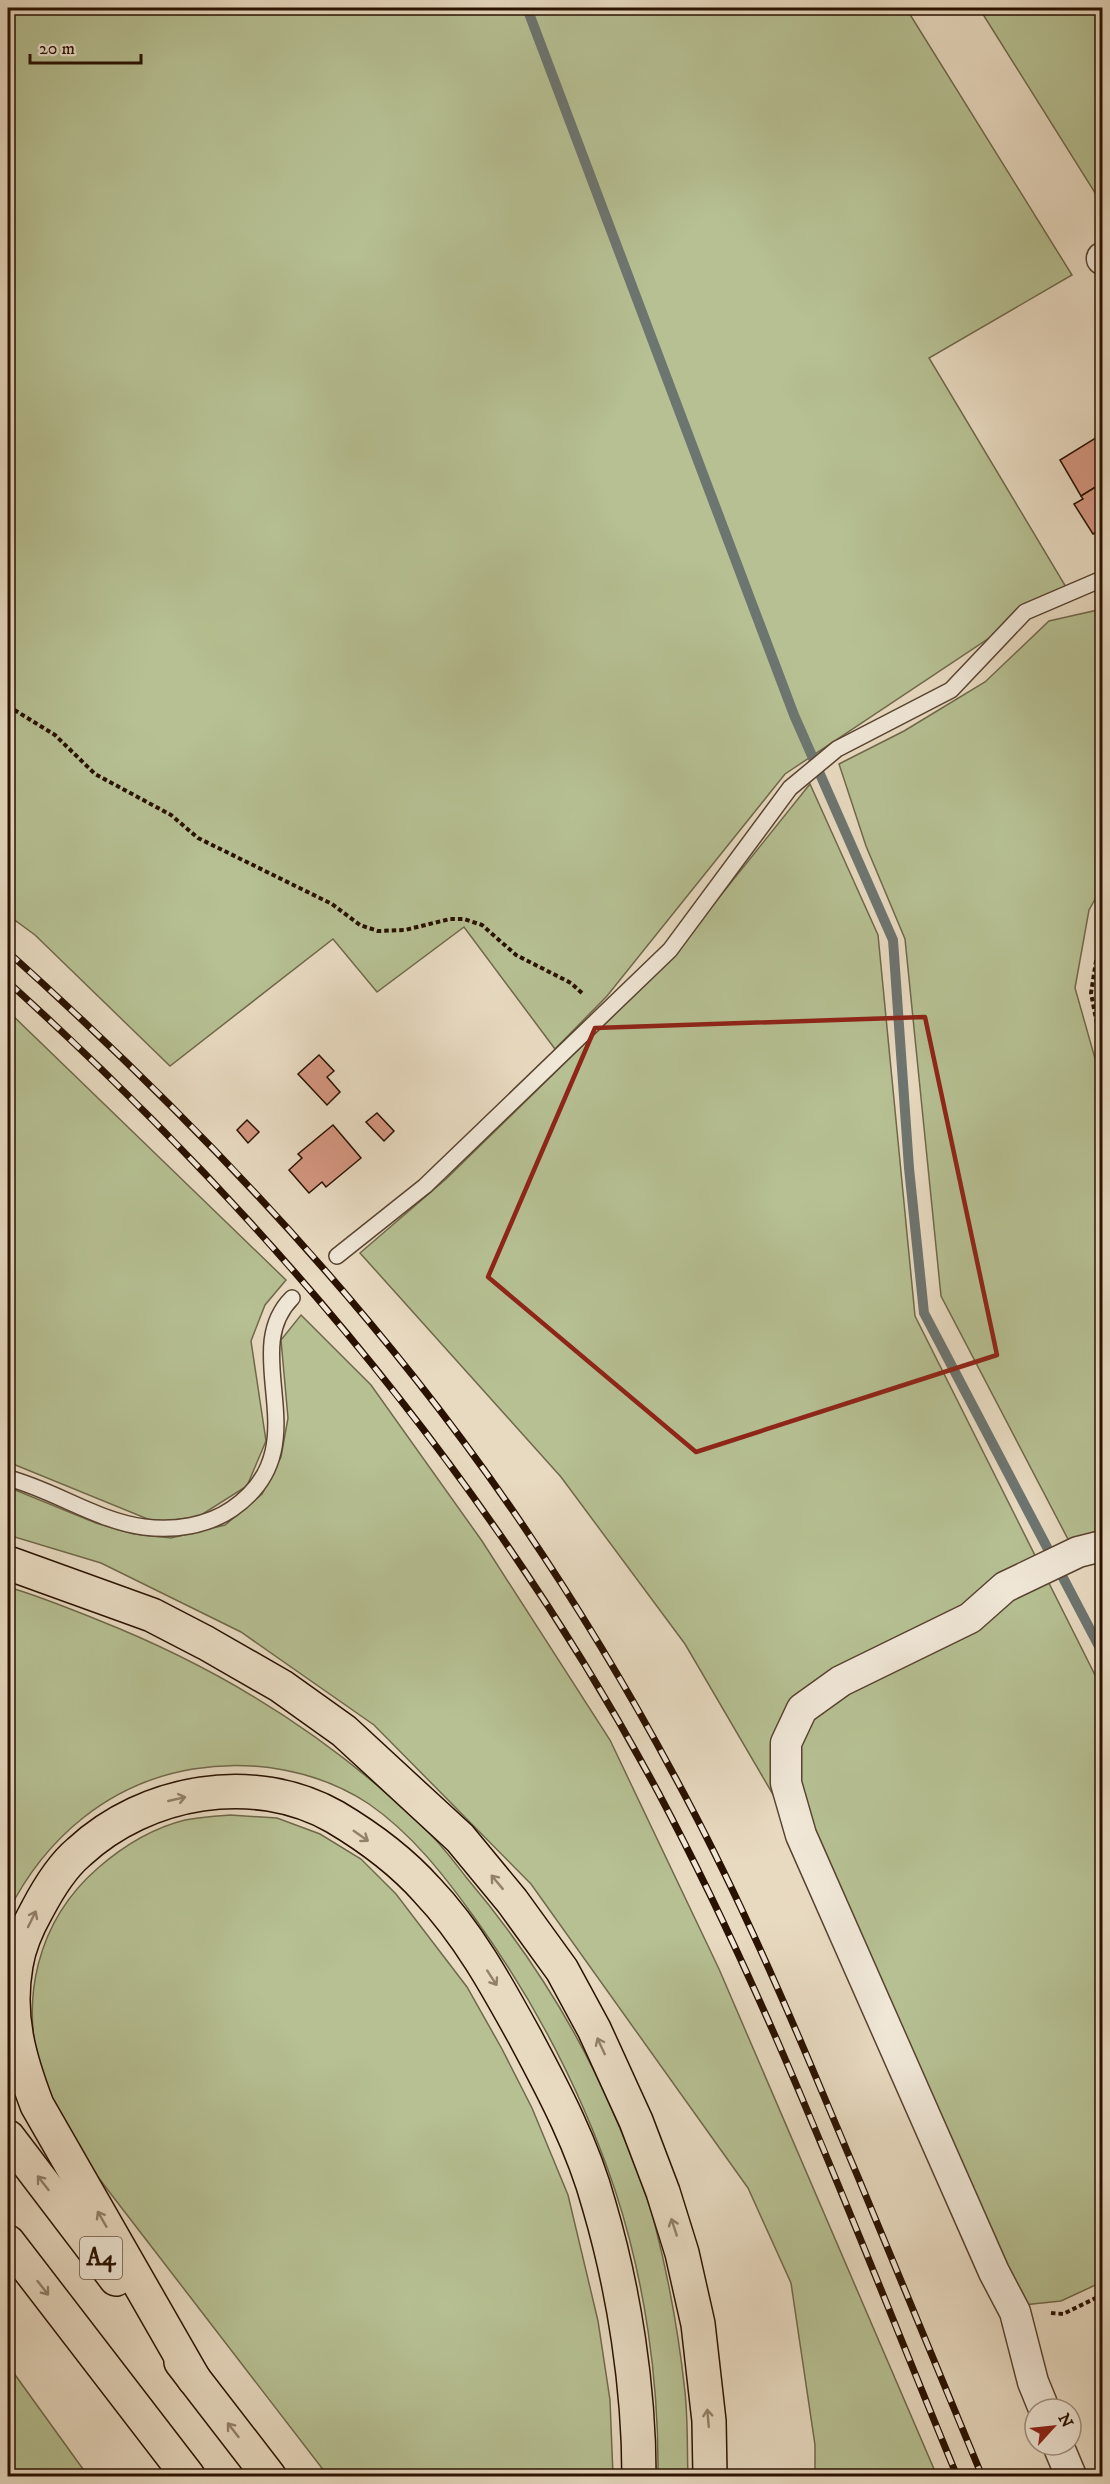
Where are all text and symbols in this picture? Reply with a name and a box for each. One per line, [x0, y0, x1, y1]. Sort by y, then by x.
scale bar [30, 27, 141, 65]
text: 20 m [39, 38, 75, 60]
one-way arrow [168, 1793, 187, 1805]
one-way arrow [353, 1830, 369, 1842]
one-way arrow [490, 1874, 503, 1890]
one-way arrow [27, 1910, 39, 1928]
one-way arrow [485, 1970, 498, 1987]
one-way arrow [595, 2037, 607, 2055]
one-way arrow [36, 2175, 49, 2191]
one-way arrow [96, 2211, 108, 2228]
one-way arrow [668, 2218, 679, 2237]
road number: A4 [80, 2237, 122, 2279]
one-way arrow [37, 2280, 50, 2296]
north arrow [1023, 2397, 1083, 2457]
one-way arrow [702, 2409, 713, 2429]
text: N [1054, 2410, 1077, 2431]
one-way arrow [227, 2423, 239, 2439]

